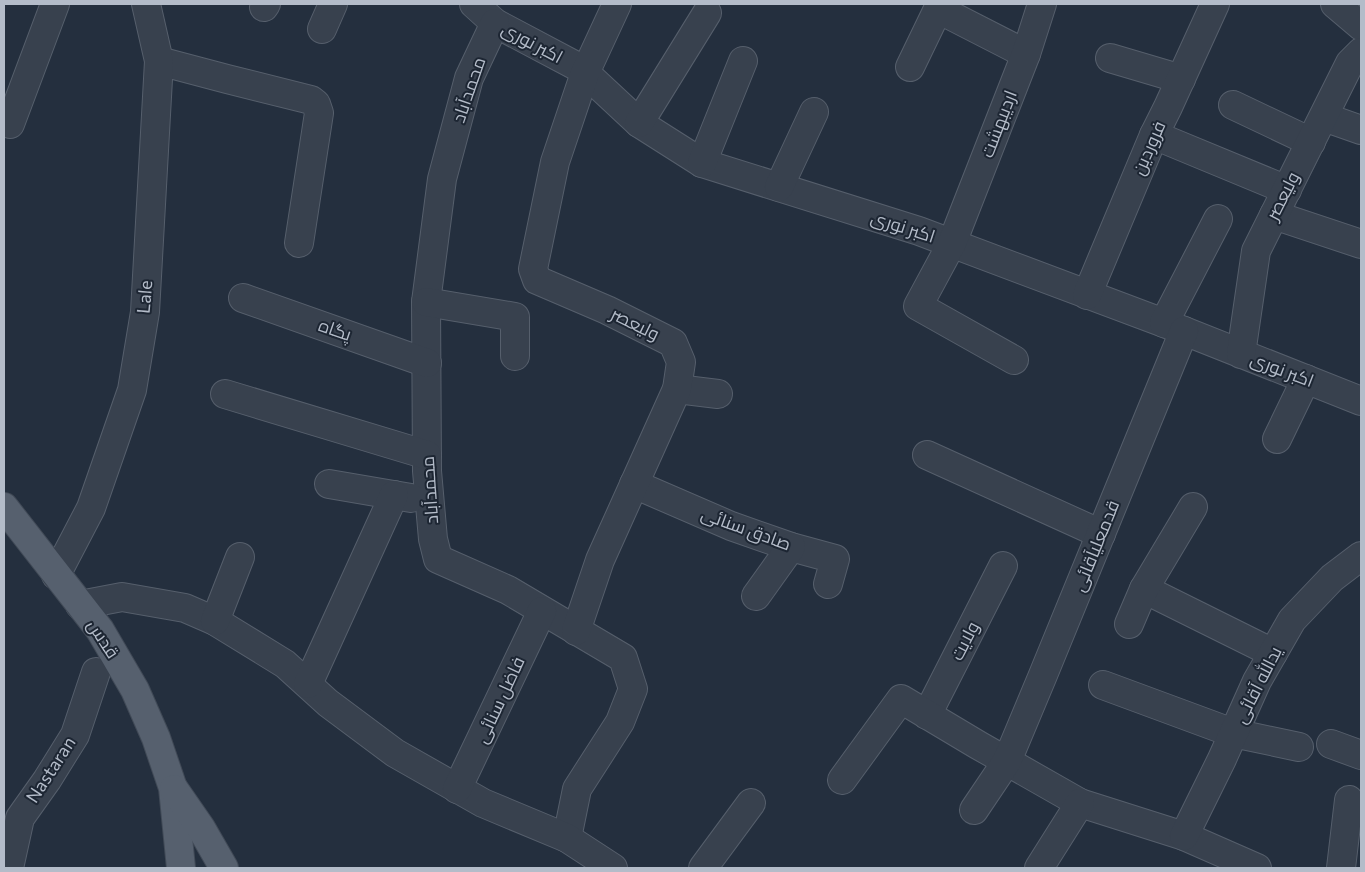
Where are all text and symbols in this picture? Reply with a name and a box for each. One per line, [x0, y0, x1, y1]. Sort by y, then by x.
street label: اکبر نوری [498, 17, 567, 68]
street label: محمدآباد [447, 54, 489, 125]
street label: اردیبهشت [975, 87, 1022, 161]
street label: فروردین [1126, 117, 1171, 178]
street label: ولیعصر [1260, 168, 1305, 225]
street label: اکبر نوری [868, 205, 938, 248]
street label: Lale [132, 279, 156, 315]
street label: ولیعصر [606, 301, 663, 345]
street label: پگاه [315, 313, 355, 347]
street label: اکبر نوری [1247, 347, 1317, 392]
street label: محمدآباد [416, 455, 442, 525]
street label: قدمعلیآقائی [1067, 497, 1124, 595]
street label: صادق سنائی [698, 502, 794, 556]
street label: قدس [82, 615, 125, 663]
street label: ولایت [945, 617, 984, 664]
street label: یدالله آقائی [1228, 642, 1287, 727]
street label: فاضل سنائی [469, 653, 530, 747]
street label: Nastaran [21, 732, 80, 807]

